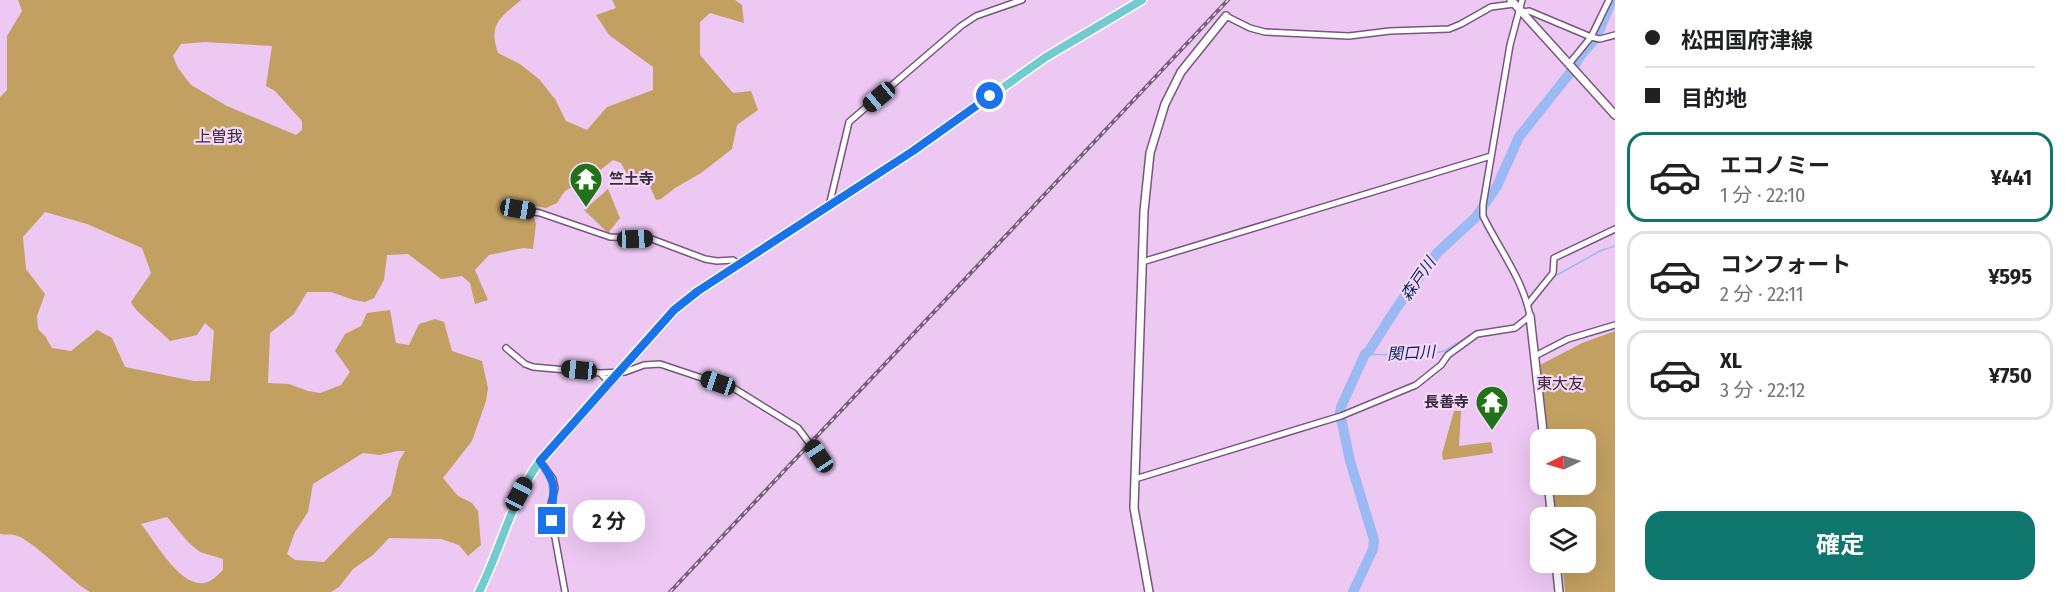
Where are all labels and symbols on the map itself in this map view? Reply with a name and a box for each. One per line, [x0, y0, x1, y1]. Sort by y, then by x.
car [859, 79, 899, 115]
route start [976, 82, 1003, 109]
district label: 上曽我 [195, 127, 243, 146]
temple icon: 竺土寺 [568, 161, 604, 208]
place label: 竺土寺 [609, 170, 654, 188]
car [499, 197, 537, 221]
car [617, 229, 653, 249]
water label: 森戸川 [1396, 252, 1441, 304]
water label: 関口川 [1387, 342, 1437, 364]
car [560, 359, 598, 381]
car [698, 369, 738, 397]
district label: 東大友 [1536, 374, 1584, 393]
temple icon: 長善寺 [1474, 384, 1510, 431]
place label: 長善寺 [1424, 393, 1469, 411]
north arrow [1530, 429, 1596, 495]
car [801, 436, 837, 476]
car [503, 474, 535, 514]
callout: 2 分 [573, 500, 645, 542]
route end [538, 507, 565, 534]

